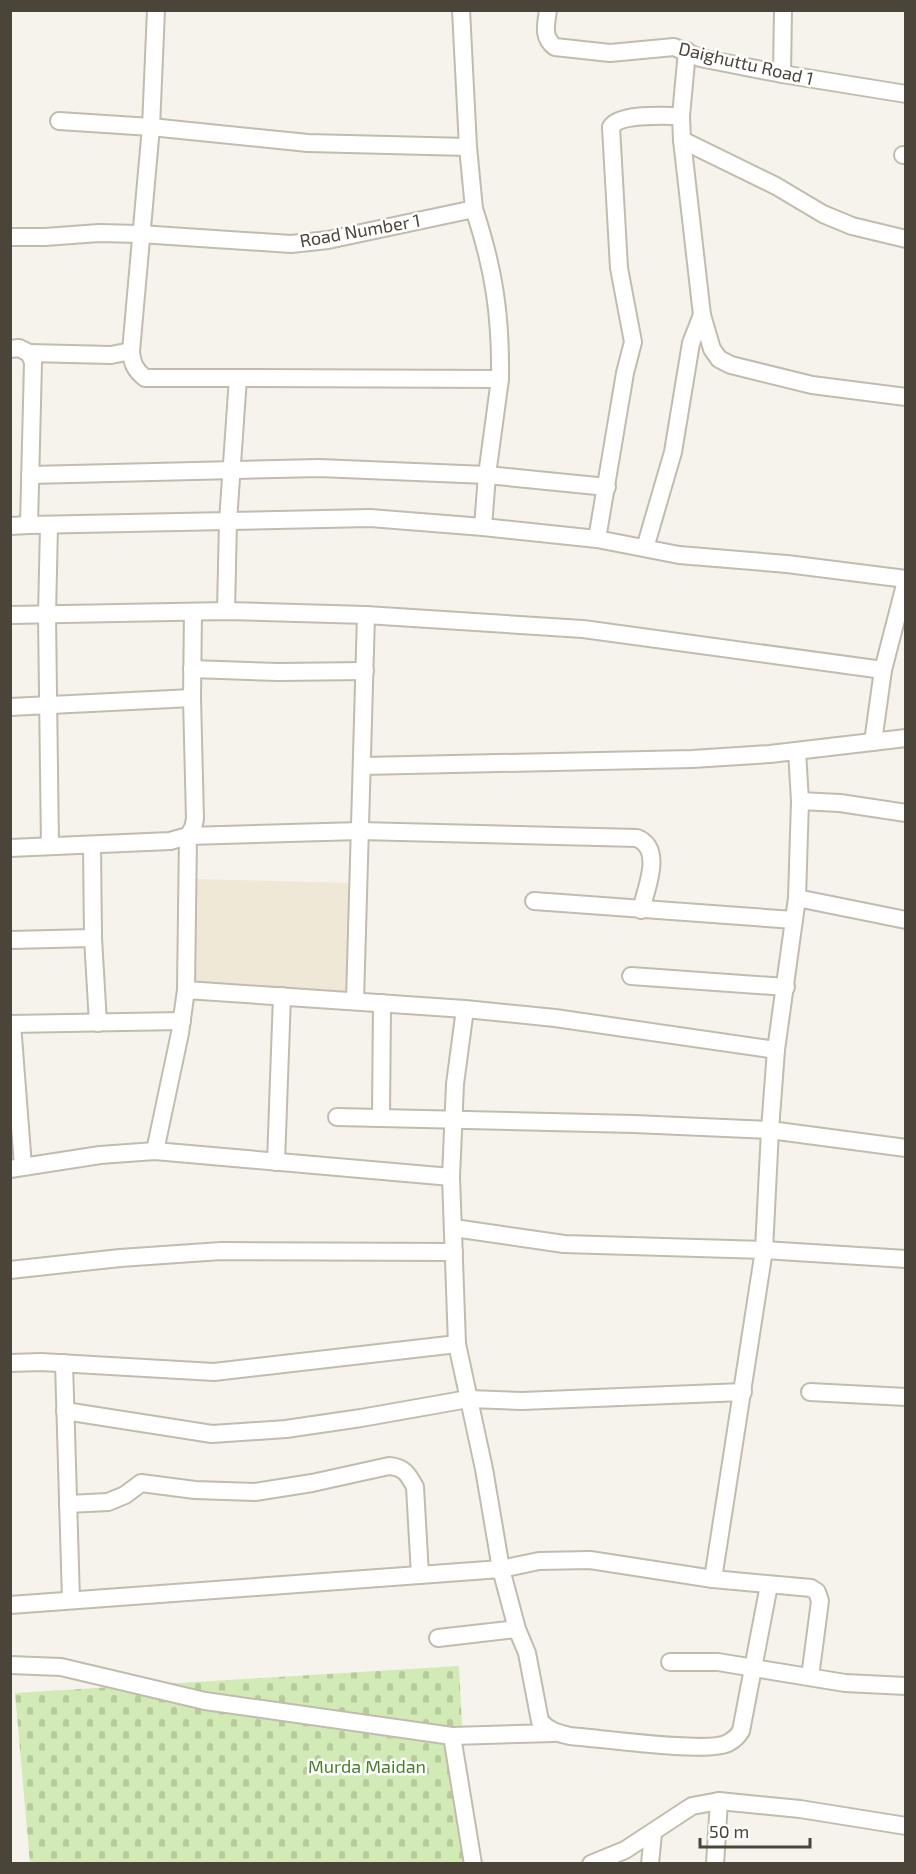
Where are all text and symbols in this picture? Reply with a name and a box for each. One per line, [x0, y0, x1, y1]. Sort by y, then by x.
street label: Daighuttu Road 1 [677, 37, 816, 89]
street label: Road Number 1 [298, 209, 422, 251]
park label: Murda Maidan [308, 1755, 426, 1777]
scale bar [700, 1811, 810, 1849]
text: 50 m [709, 1820, 749, 1842]

